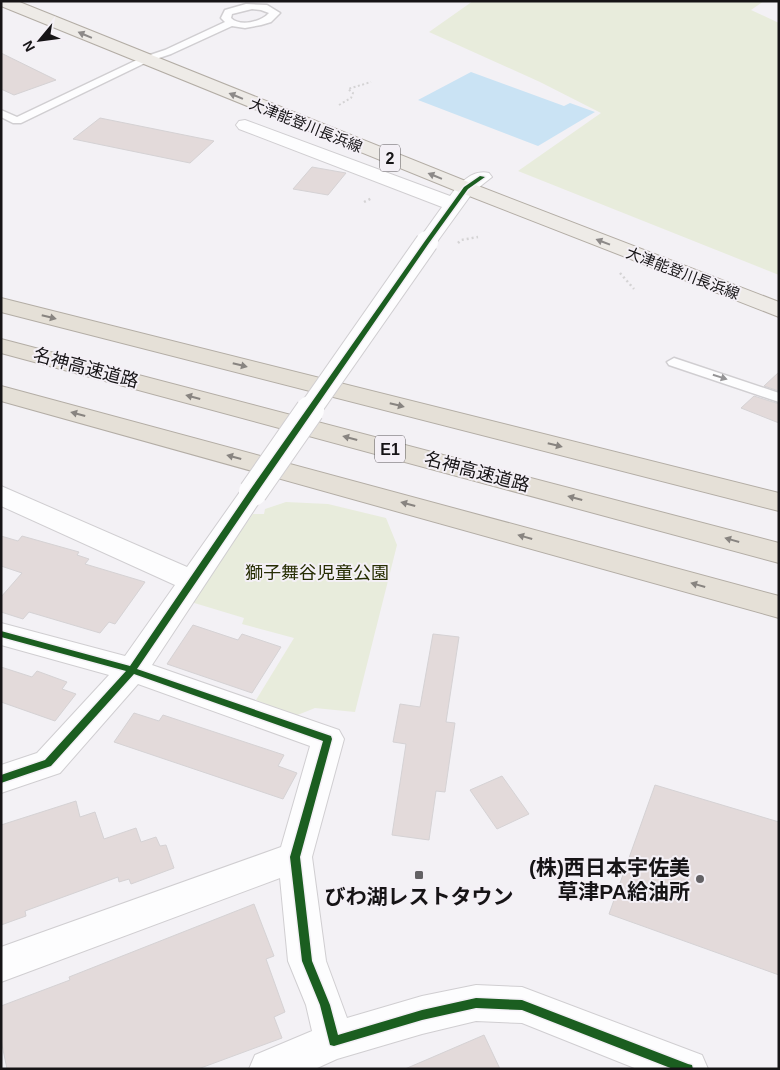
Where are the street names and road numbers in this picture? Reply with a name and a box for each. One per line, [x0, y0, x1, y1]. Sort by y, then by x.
street label: 大津能登川長浜線 [247, 95, 365, 155]
road number: 2 [380, 144, 400, 172]
street label: 大津能登川長浜線 [624, 244, 742, 302]
street label: 名神高速道路 [31, 344, 141, 392]
road number: E1 [375, 436, 405, 462]
street label: 名神高速道路 [422, 448, 532, 496]

